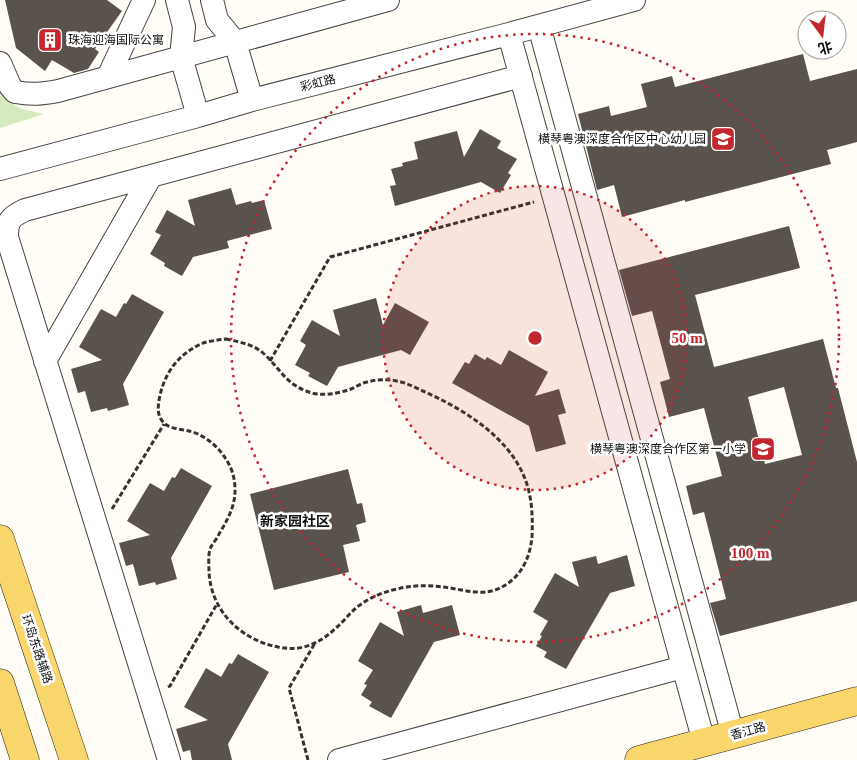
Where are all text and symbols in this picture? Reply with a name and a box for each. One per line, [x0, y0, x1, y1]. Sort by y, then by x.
north arrow [797, 10, 847, 60]
building icon: 珠海迎海国际公寓 [37, 27, 63, 53]
place label: 珠海迎海国际公寓 [68, 33, 164, 47]
text: 北 [817, 38, 834, 56]
street label: 彩虹路 [299, 72, 337, 94]
school or university icon: 横琴粤澳深度合作区中心幼儿园 [710, 126, 736, 152]
place label: 横琴粤澳深度合作区中心幼儿园 [538, 132, 706, 146]
centre of rings [526, 329, 544, 347]
text: 50 m [671, 330, 703, 346]
school or university icon: 横琴粤澳深度合作区第一小学 [750, 436, 776, 462]
place label: 横琴粤澳深度合作区第一小学 [590, 442, 746, 456]
district label: 新家园社区 [260, 513, 330, 529]
text: 100 m [731, 545, 770, 561]
street label: 环岛东路辅路 [19, 613, 55, 685]
street label: 香江路 [729, 720, 767, 742]

